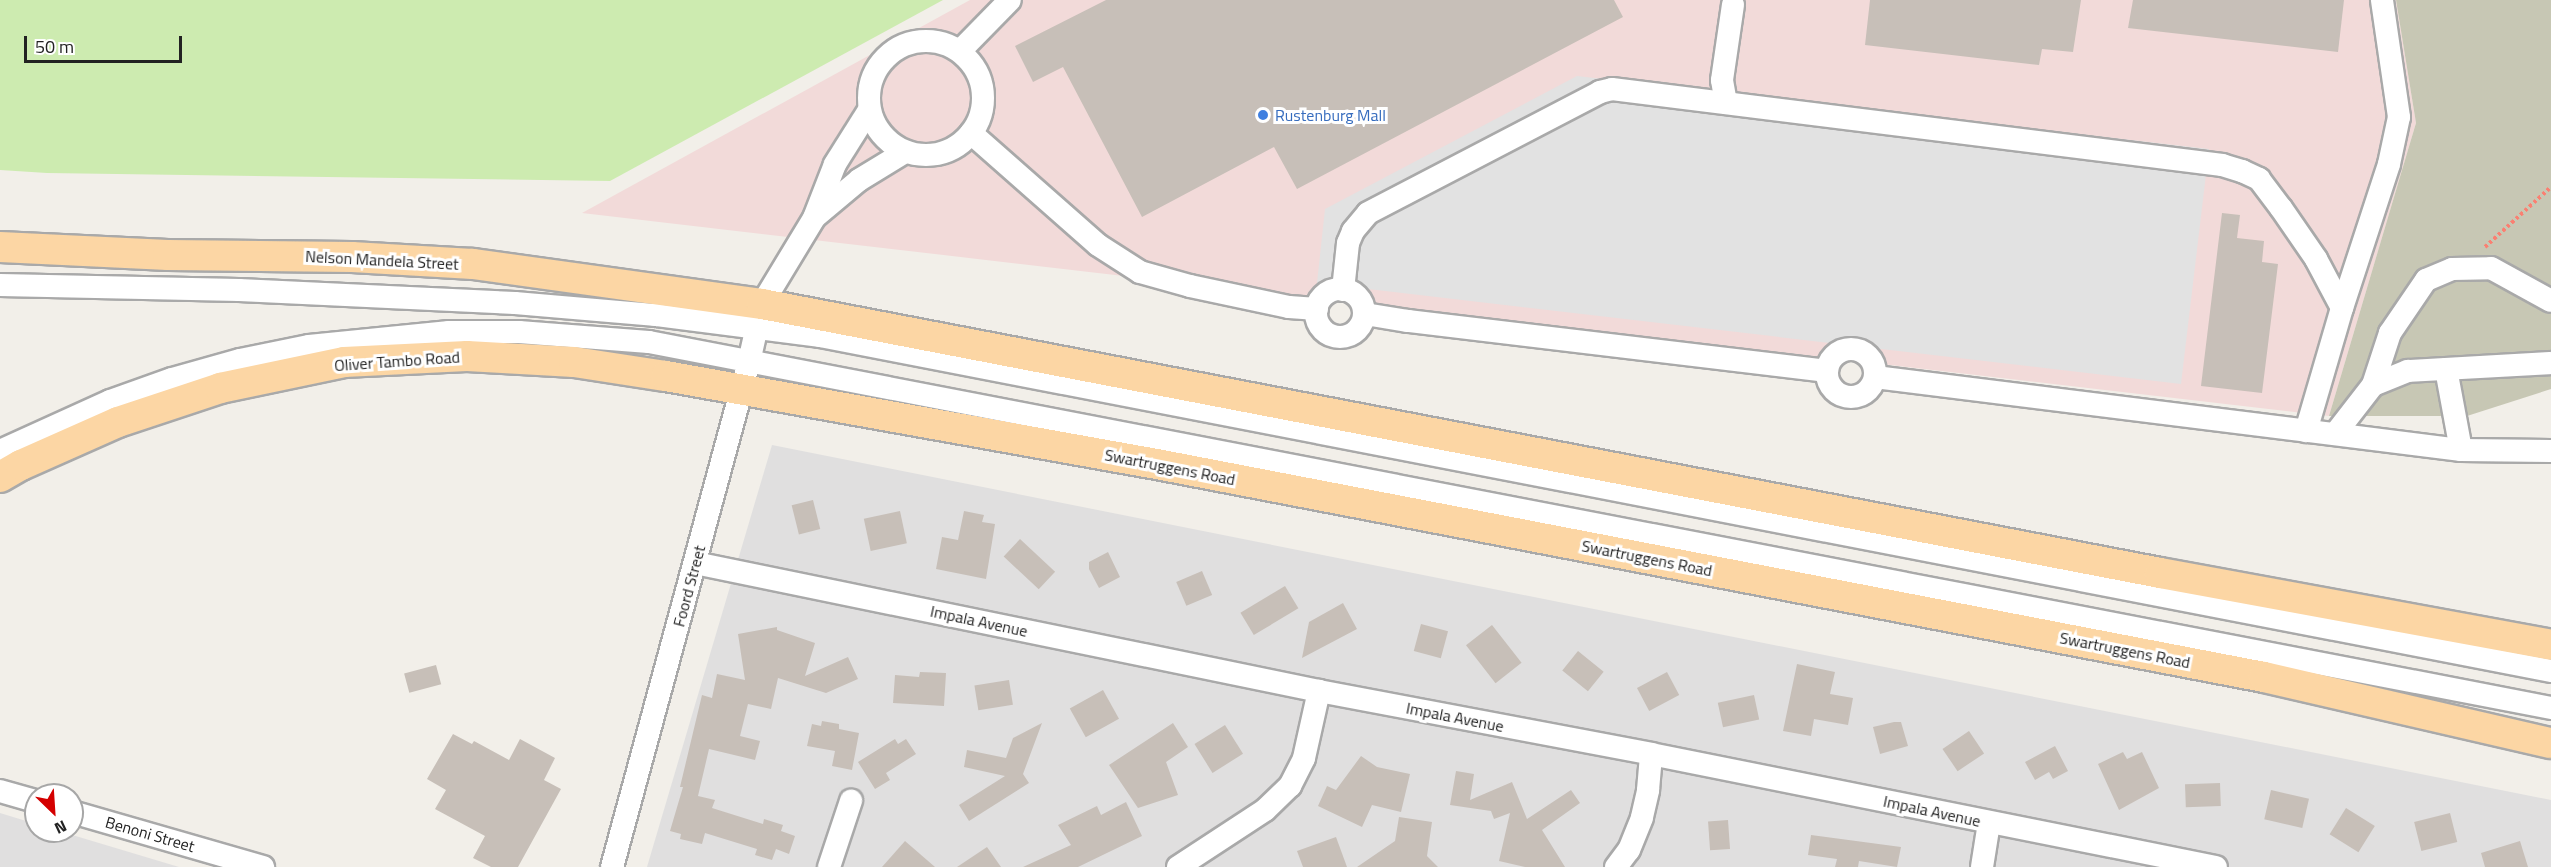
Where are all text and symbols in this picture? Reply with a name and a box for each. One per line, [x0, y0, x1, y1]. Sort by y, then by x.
scale bar [27, 24, 184, 62]
text: 50 m [35, 33, 74, 60]
place label: Rustenburg Mall [1275, 105, 1386, 125]
marker: Rustenburg Mall [1256, 108, 1270, 122]
street label: Nelson Mandela Street [305, 246, 459, 274]
street label: Oliver Tambo Road [334, 347, 460, 375]
street label: Swartruggens Road [1103, 445, 1237, 489]
street label: Swartruggens Road [1580, 536, 1714, 580]
street label: Foord Street [669, 543, 709, 629]
street label: Impala Avenue [929, 601, 1029, 641]
street label: Swartruggens Road [2058, 628, 2192, 672]
street label: Impala Avenue [1405, 698, 1505, 736]
north arrow [24, 783, 84, 843]
street label: Impala Avenue [1882, 791, 1982, 831]
street label: Benoni Street [103, 812, 197, 856]
text: N [51, 814, 71, 841]

